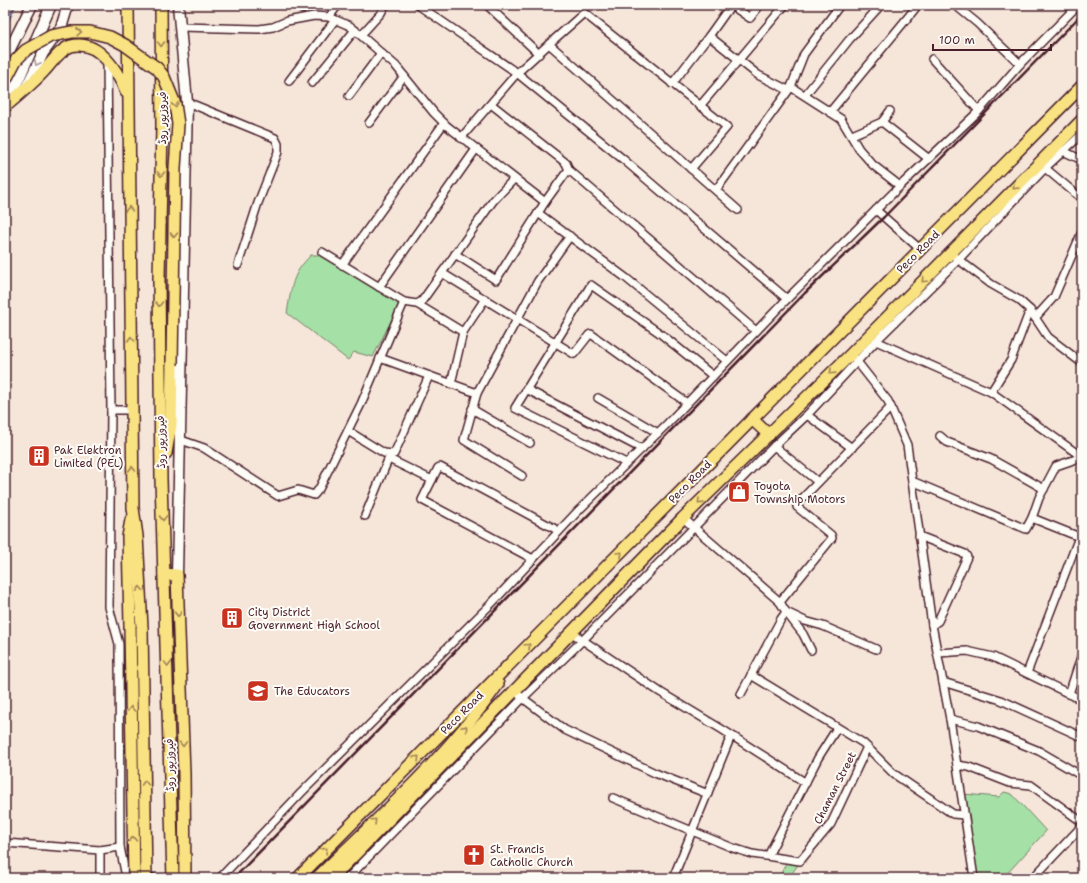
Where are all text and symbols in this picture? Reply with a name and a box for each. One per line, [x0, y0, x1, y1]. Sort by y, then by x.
scale bar [933, 26, 1051, 52]
one-way arrow [76, 28, 82, 36]
text: 100 m [939, 32, 975, 48]
one-way arrow [157, 41, 165, 47]
one-way arrow [34, 59, 42, 66]
street label: فیروزپور روڈ [155, 91, 170, 145]
one-way arrow [170, 102, 178, 108]
one-way arrow [157, 171, 165, 177]
one-way arrow [1012, 182, 1020, 190]
one-way arrow [125, 206, 133, 212]
street label: Peco Road [893, 227, 943, 277]
one-way arrow [170, 232, 178, 238]
one-way arrow [921, 275, 929, 283]
one-way arrow [155, 301, 164, 307]
one-way arrow [126, 336, 135, 342]
one-way arrow [829, 367, 837, 375]
street label: فیروزپور روڈ [153, 415, 169, 469]
building icon: Pak Elektron Limited (PEL) [26, 443, 52, 469]
place label: Pak Elektron Limited (PEL) [54, 443, 123, 471]
street label: Peco Road [665, 457, 715, 507]
one-way arrow [128, 466, 136, 472]
shop icon: Toyota Township Motors [726, 479, 752, 505]
place label: Toyota Township Motors [754, 479, 845, 507]
one-way arrow [697, 498, 704, 505]
one-way arrow [158, 515, 167, 521]
one-way arrow [615, 551, 622, 559]
one-way arrow [136, 586, 144, 592]
building icon: City District Government High School [219, 605, 245, 631]
place label: City District Government High School [248, 605, 380, 633]
one-way arrow [174, 611, 182, 617]
one-way arrow [523, 643, 531, 651]
one-way arrow [164, 661, 172, 667]
school or university icon: The Educators [245, 678, 271, 704]
place label: The Educators [274, 684, 350, 699]
street label: Peco Road [437, 688, 487, 738]
one-way arrow [127, 706, 136, 712]
one-way arrow [461, 725, 468, 733]
street label: فیروزپور روڈ [162, 738, 178, 792]
one-way arrow [178, 741, 187, 747]
street label: Chaman Street [810, 749, 860, 827]
one-way arrow [412, 755, 420, 763]
one-way arrow [141, 780, 149, 786]
one-way arrow [369, 818, 377, 826]
one-way arrow [129, 836, 137, 842]
church icon: St. Francis Catholic Church [461, 842, 487, 868]
place label: St. Francis Catholic Church [490, 842, 573, 870]
one-way arrow [320, 847, 328, 855]

